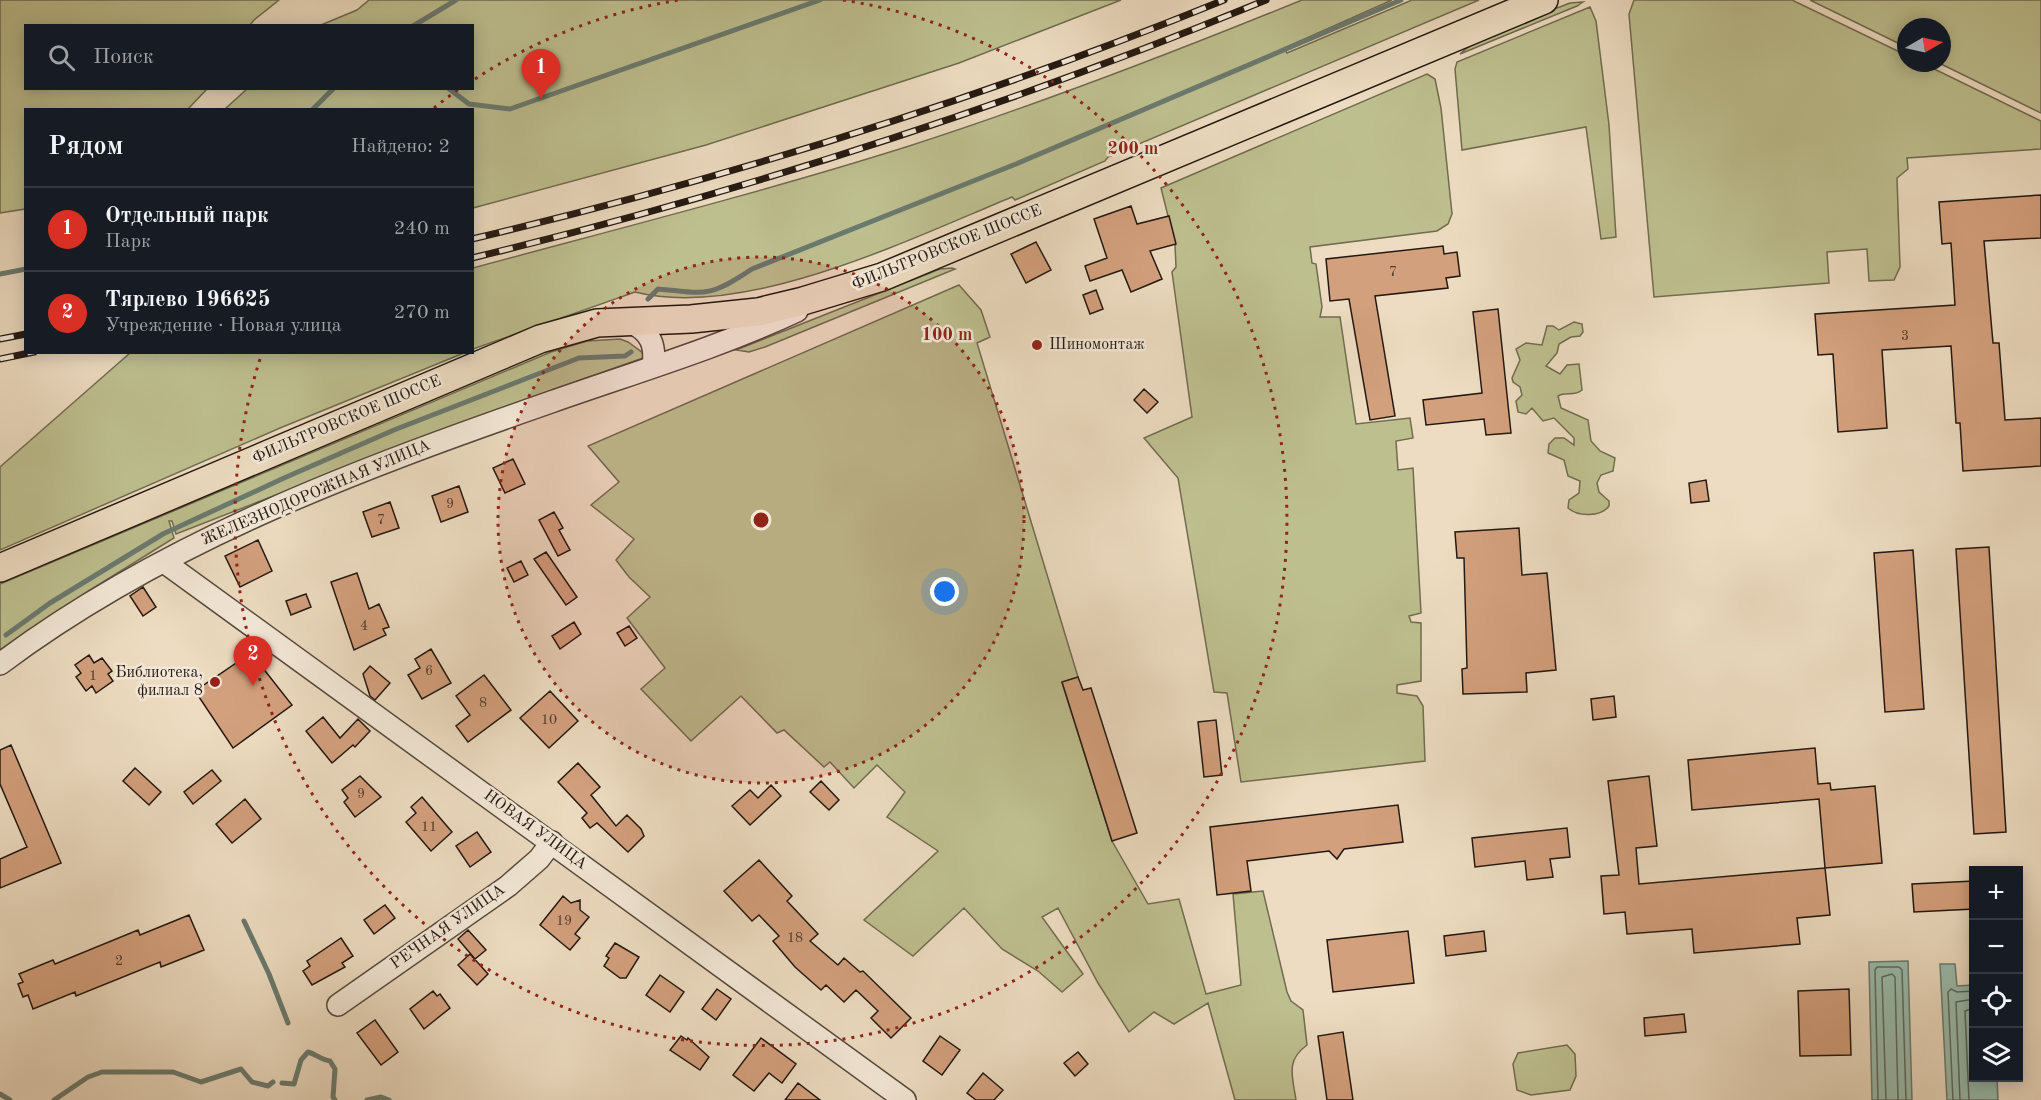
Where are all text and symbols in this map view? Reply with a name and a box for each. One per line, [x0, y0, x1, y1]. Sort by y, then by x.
north arrow [1897, 18, 1951, 72]
search box [24, 24, 474, 90]
icon: search [45, 41, 78, 74]
text: Поиск [93, 46, 154, 68]
pin: 1 [522, 50, 560, 99]
text: Рядом [48, 134, 123, 160]
text: Найдено: 2 [351, 137, 450, 157]
text: 200 m [1108, 140, 1158, 158]
street label: ФИЛЬТРОВСКОЕ ШОССЕ [850, 202, 1044, 294]
text: Отдельный парк [105, 205, 269, 227]
text: 1 [62, 219, 73, 239]
text: 240 m [394, 219, 450, 239]
text: Парк [105, 232, 151, 252]
house number: 7 [1389, 265, 1397, 279]
text: Тярлево 196625 [105, 289, 271, 311]
text: 2 [62, 303, 73, 323]
text: 270 m [394, 303, 450, 323]
text: Учреждение · Новая улица [105, 316, 342, 336]
text: 100 m [922, 326, 972, 344]
house number: 3 [1901, 329, 1909, 343]
place label: Шиномонтаж [1049, 337, 1145, 353]
marker: Шиномонтаж [1030, 338, 1044, 352]
street label: ФИЛЬТРОВСКОЕ ШОССЕ [250, 373, 444, 467]
street label: ЖЕЛЕЗНОДОРОЖНАЯ УЛИЦА [199, 437, 433, 549]
house number: 9 [446, 497, 454, 511]
centre of rings [751, 510, 771, 530]
house number: 7 [377, 513, 385, 527]
your location [930, 577, 959, 606]
house number: 4 [360, 619, 368, 633]
pin: 2 [234, 636, 272, 686]
house number: 6 [425, 664, 433, 678]
place label: Библиотека, филиал 8 [115, 665, 203, 699]
house number: 1 [89, 669, 97, 683]
marker: Библиотека, филиал 8 [208, 675, 222, 689]
house number: 8 [479, 696, 487, 710]
house number: 10 [541, 713, 557, 727]
house number: 9 [357, 787, 365, 801]
street label: НОВАЯ УЛИЦА [480, 787, 590, 873]
house number: 11 [421, 820, 437, 834]
map controls [1969, 866, 2023, 1082]
button: + [1969, 866, 2023, 920]
street label: РЕЧНАЯ УЛИЦА [388, 882, 508, 972]
house number: 19 [556, 914, 572, 928]
button: − [1969, 920, 2023, 974]
house number: 18 [787, 931, 803, 945]
house number: 2 [115, 954, 123, 968]
button: locate [1969, 974, 2023, 1028]
button: layers [1969, 1028, 2023, 1082]

